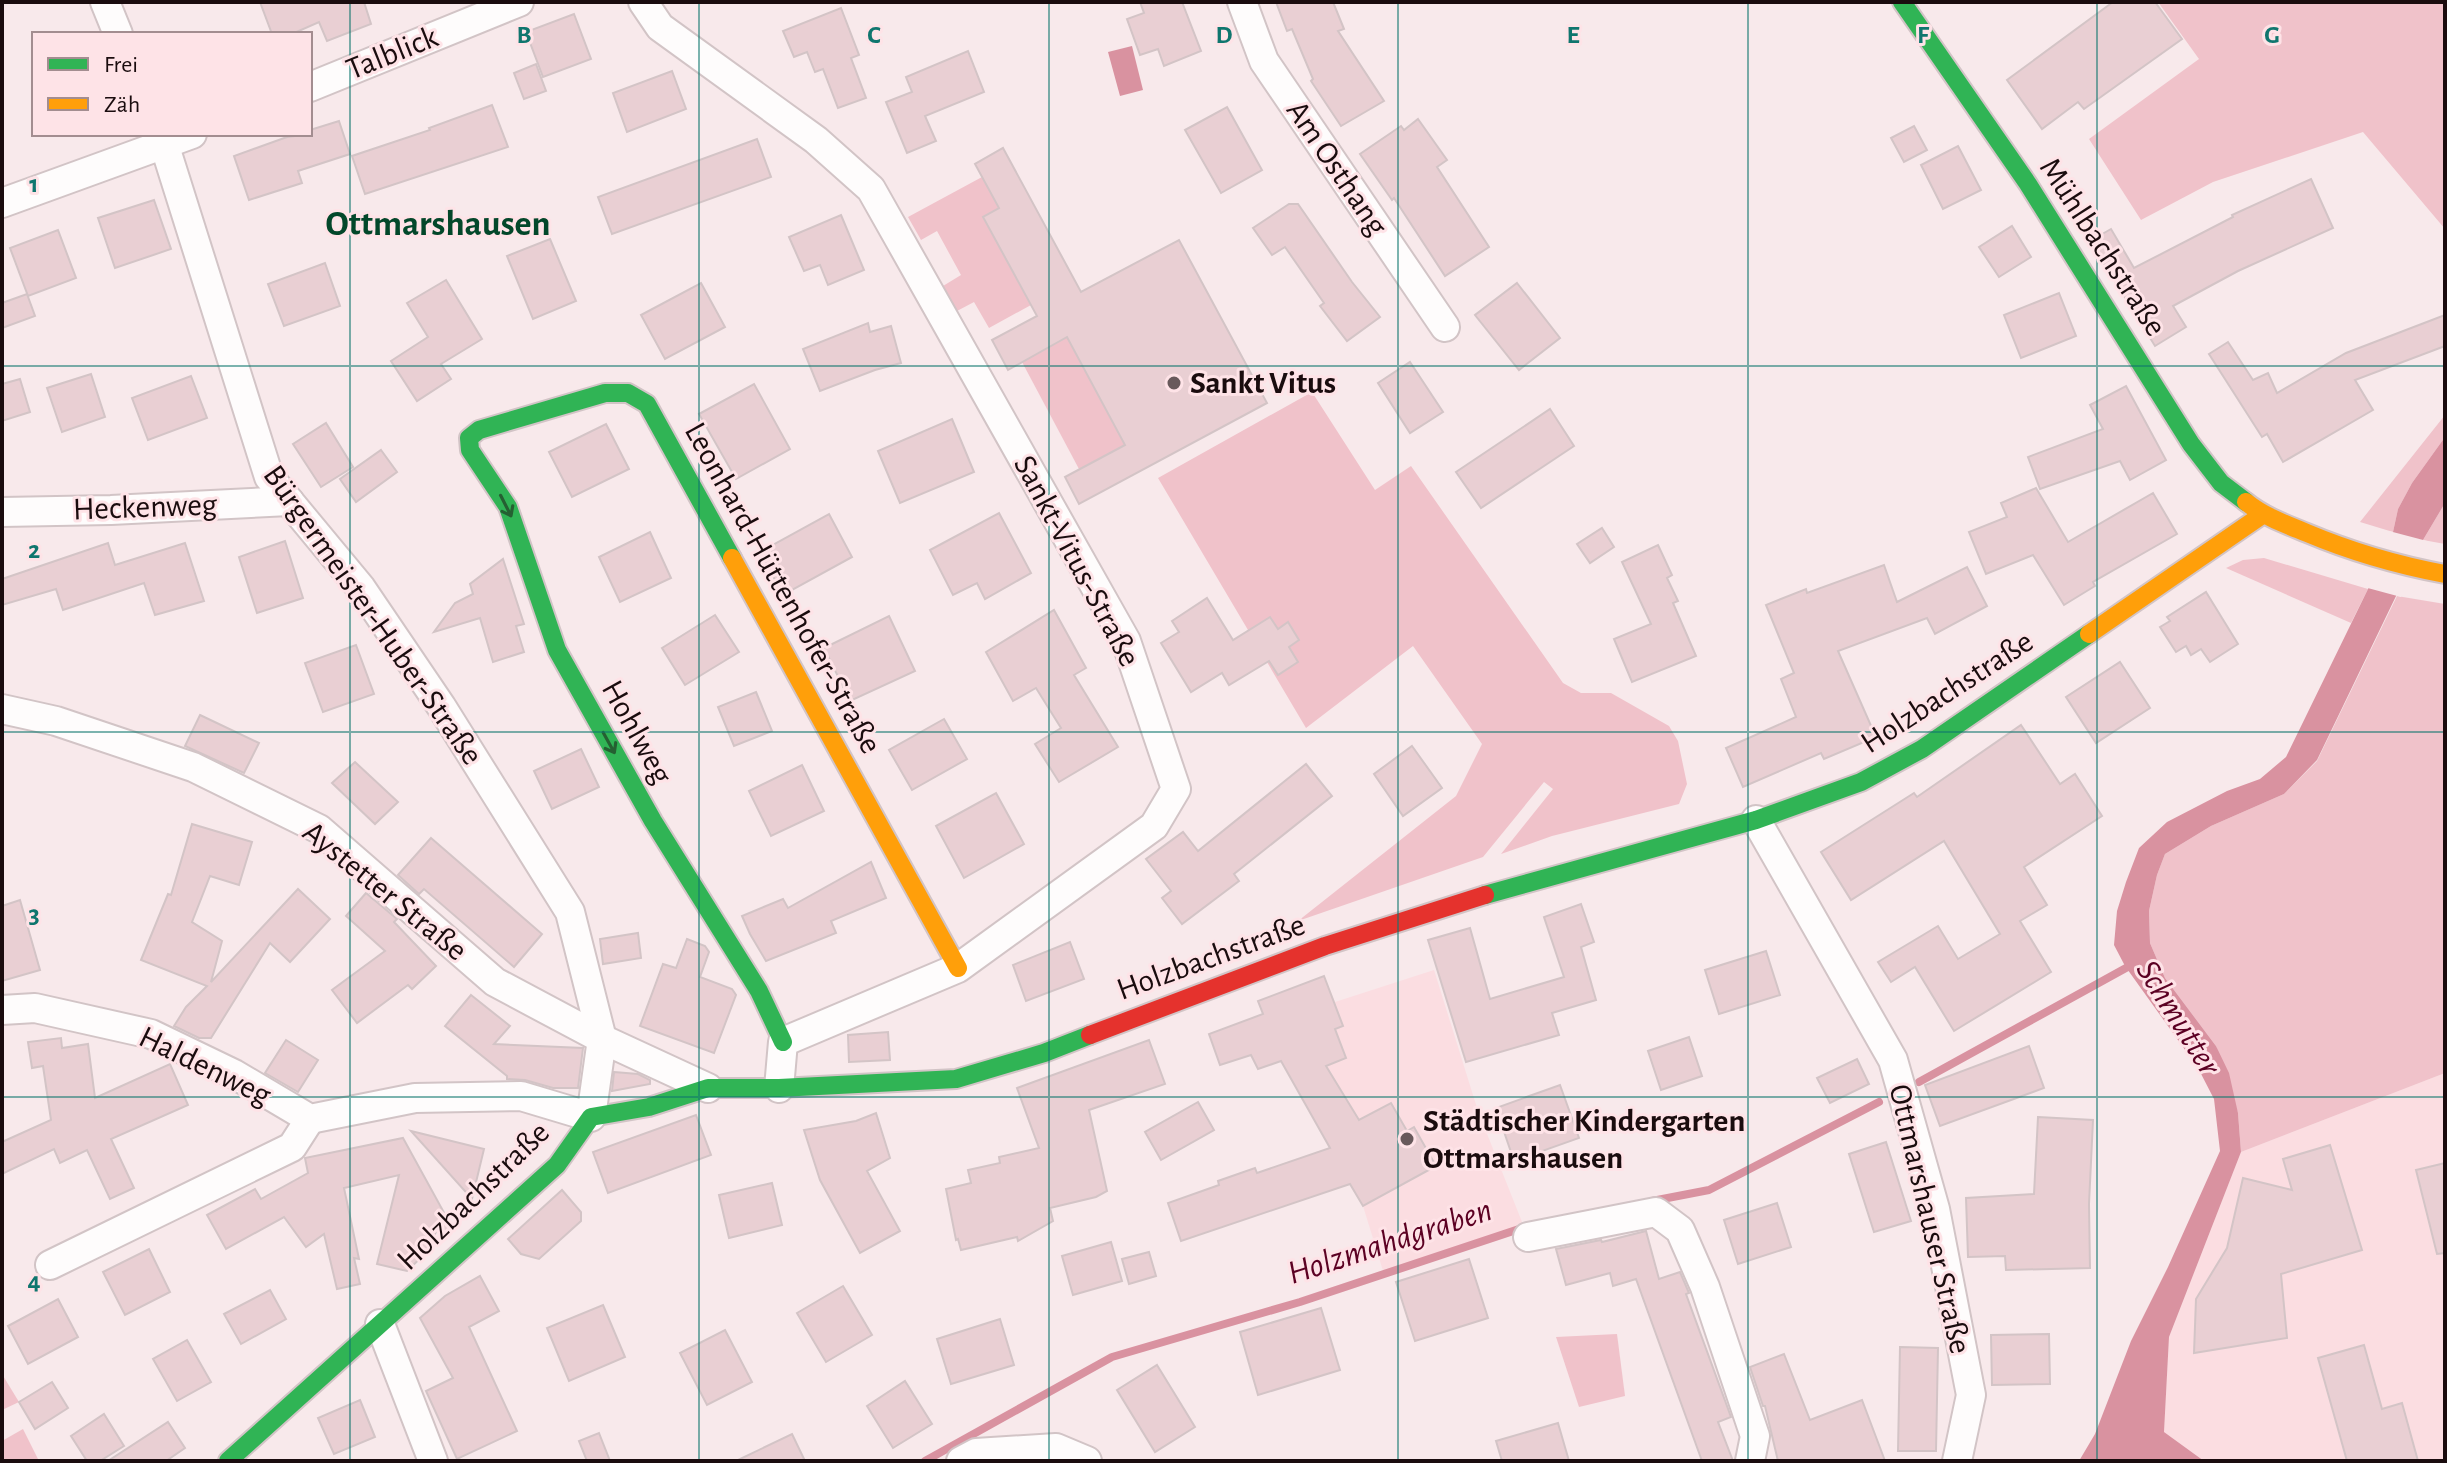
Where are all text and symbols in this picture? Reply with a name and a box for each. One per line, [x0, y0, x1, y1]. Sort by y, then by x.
street label: Talblick [342, 20, 443, 86]
text: B [516, 22, 532, 48]
text: C [867, 22, 881, 48]
text: D [1215, 22, 1233, 48]
text: E [1566, 22, 1580, 48]
text: F [1917, 22, 1930, 48]
text: G [2264, 22, 2280, 48]
legend [32, 32, 312, 136]
text: Frei [104, 53, 138, 77]
text: Zäh [104, 93, 140, 117]
street label: Am Osthang [1281, 95, 1394, 241]
street label: Mühlbachstraße [2034, 152, 2172, 342]
text: 1 [29, 171, 39, 197]
district label: Ottmarshausen [325, 206, 551, 242]
place label: Sankt Vitus [1190, 367, 1336, 399]
marker: Sankt Vitus [1165, 374, 1183, 392]
street label: Leonhard-Hüttenhofer-Straße [679, 417, 887, 759]
street label: Sankt-Vitus-Straße [1008, 450, 1146, 672]
street label: Bürgermeister-Huber-Straße [257, 459, 489, 771]
street label: Heckenweg [72, 488, 218, 526]
one-way arrow [499, 493, 514, 517]
text: 2 [28, 537, 40, 563]
street label: Holzbachstraße [1855, 625, 2039, 759]
street label: Hohlweg [596, 675, 678, 789]
one-way arrow [601, 731, 617, 754]
street label: Aystetter Straße [297, 815, 473, 967]
text: 3 [28, 902, 40, 928]
street label: Holzbachstraße [1113, 908, 1309, 1006]
water label: Schmutter [2130, 955, 2227, 1082]
street label: Haldenweg [134, 1020, 276, 1112]
street label: Ottmarshauser Straße [1883, 1081, 1977, 1357]
place label: Städtischer Kindergarten Ottmarshausen [1423, 1105, 1745, 1174]
street label: Holzbachstraße [391, 1116, 555, 1276]
marker: Städtischer Kindergarten Ottmarshausen [1398, 1130, 1416, 1148]
water label: Holzmahdgraben [1284, 1193, 1496, 1291]
text: 4 [27, 1268, 41, 1294]

